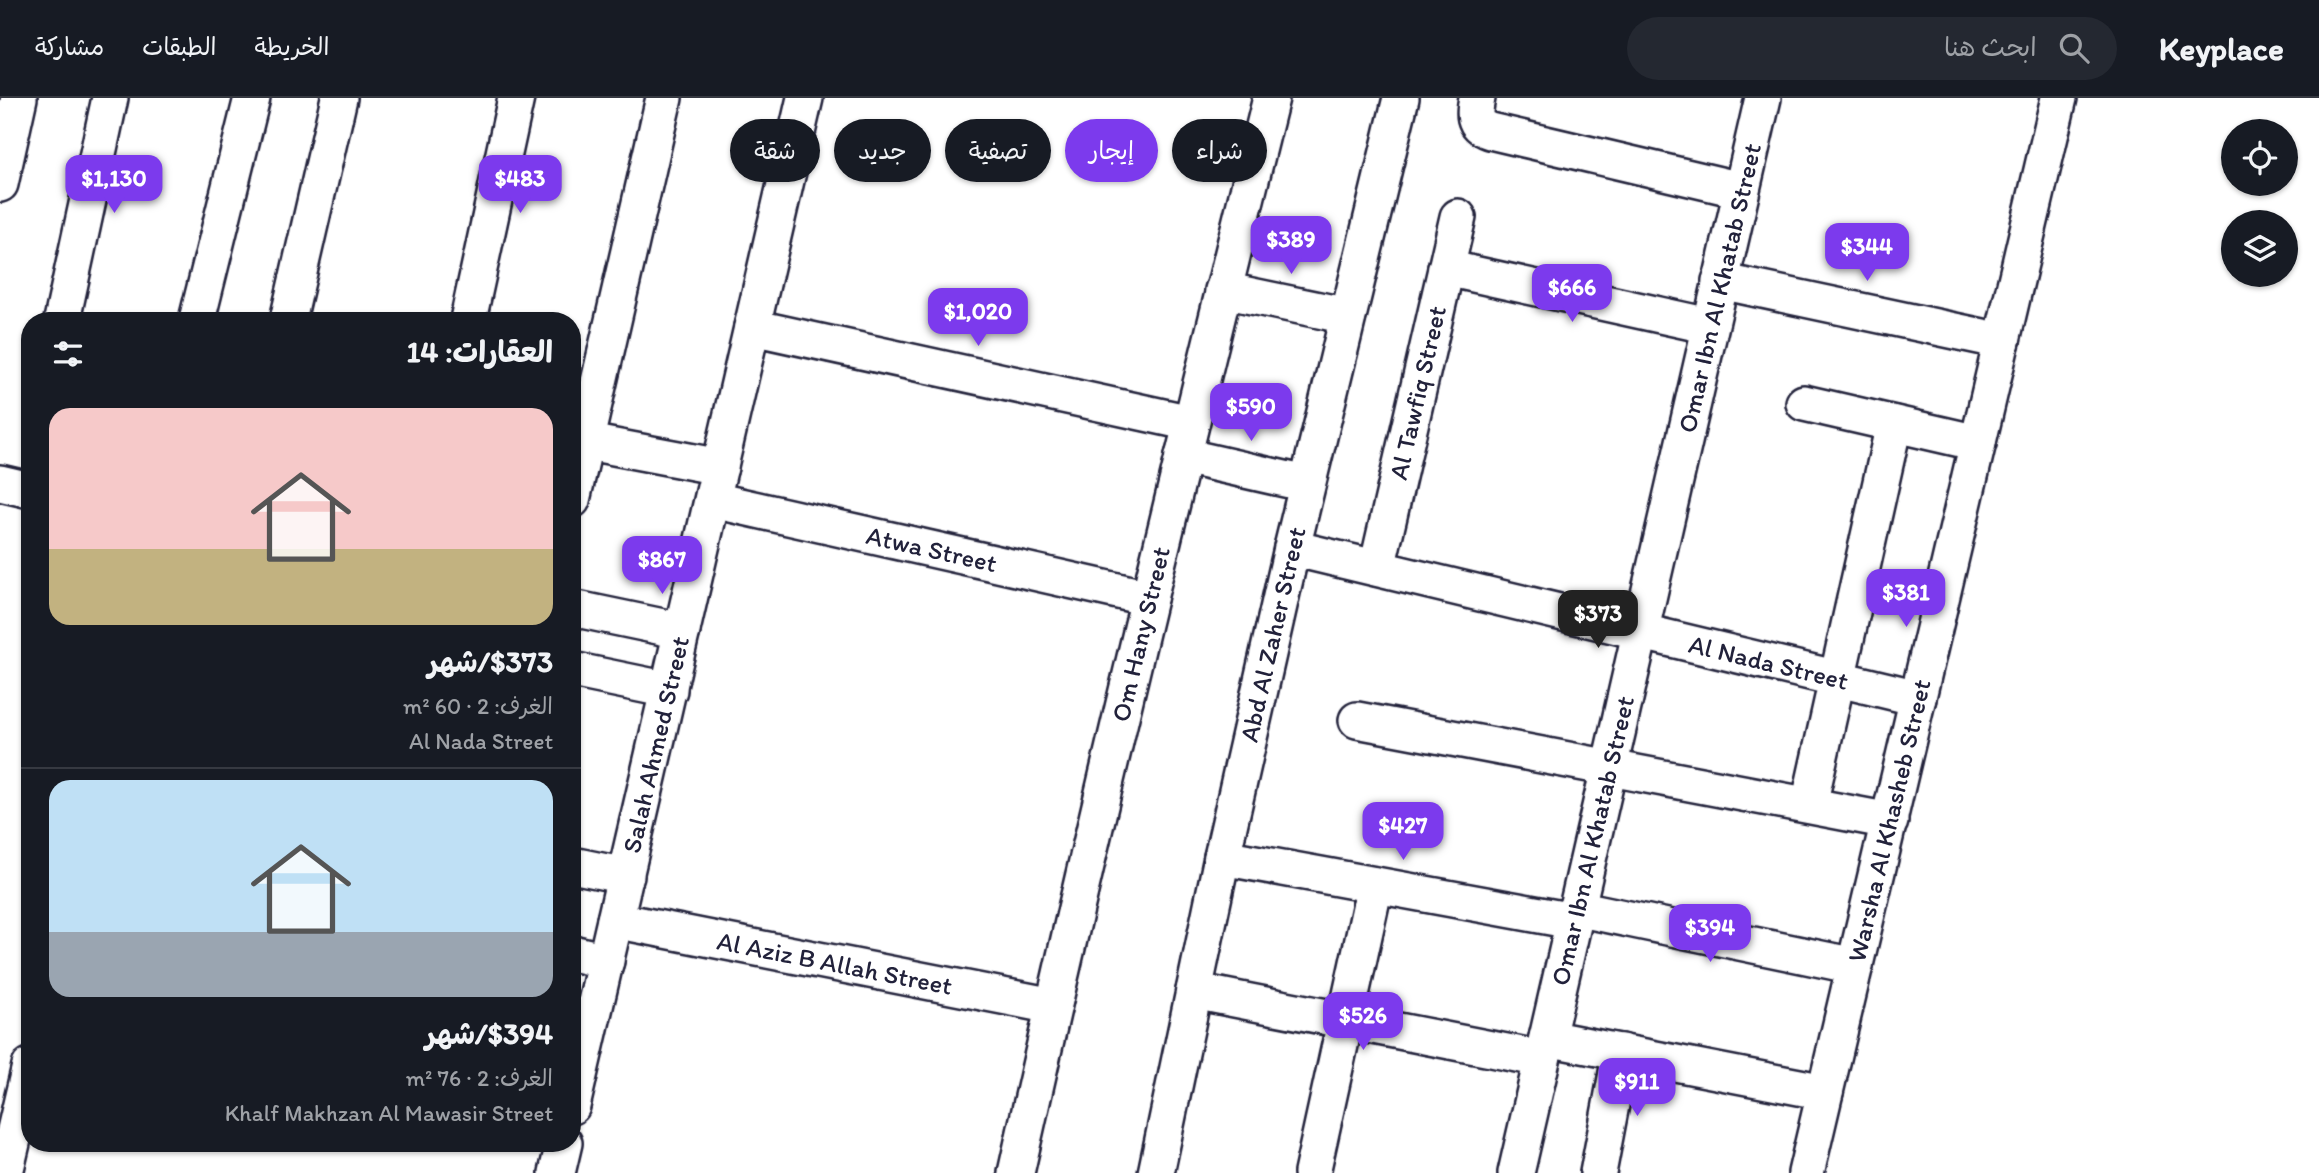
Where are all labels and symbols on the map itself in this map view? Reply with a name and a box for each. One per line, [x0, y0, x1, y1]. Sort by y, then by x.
street label: Omar Ibn Al Khatab Street [1671, 140, 1768, 436]
pin: $1,130 [57, 156, 171, 215]
pin: $483 [479, 156, 561, 215]
pin: $389 [1250, 216, 1332, 276]
pin: $344 [1826, 223, 1908, 283]
pin: $666 [1531, 264, 1613, 324]
pin: $1,020 [921, 288, 1035, 348]
street label: Al Tawfiq Street [1382, 302, 1453, 483]
pin: $590 [1210, 384, 1292, 443]
street label: Atwa Street [863, 519, 1000, 579]
street label: Abd Al Zaher Street [1233, 523, 1313, 745]
pin: $867 [621, 536, 703, 596]
street label: Om Hany Street [1104, 543, 1177, 725]
pin: $381 [1865, 570, 1947, 629]
pin: $373 [1557, 590, 1639, 650]
street label: Al Nada Street [1686, 628, 1852, 697]
street label: Salah Ahmed Street [615, 633, 696, 856]
street label: Warsha Al Khasheb Street [1840, 676, 1938, 965]
street label: Omar Ibn Al Khatab Street [1544, 693, 1641, 988]
pin: $427 [1362, 802, 1444, 862]
pin: $394 [1669, 904, 1751, 964]
street label: Al Aziz B Allah Street [714, 924, 955, 1002]
pin: $526 [1322, 992, 1404, 1052]
pin: $911 [1596, 1058, 1678, 1118]

